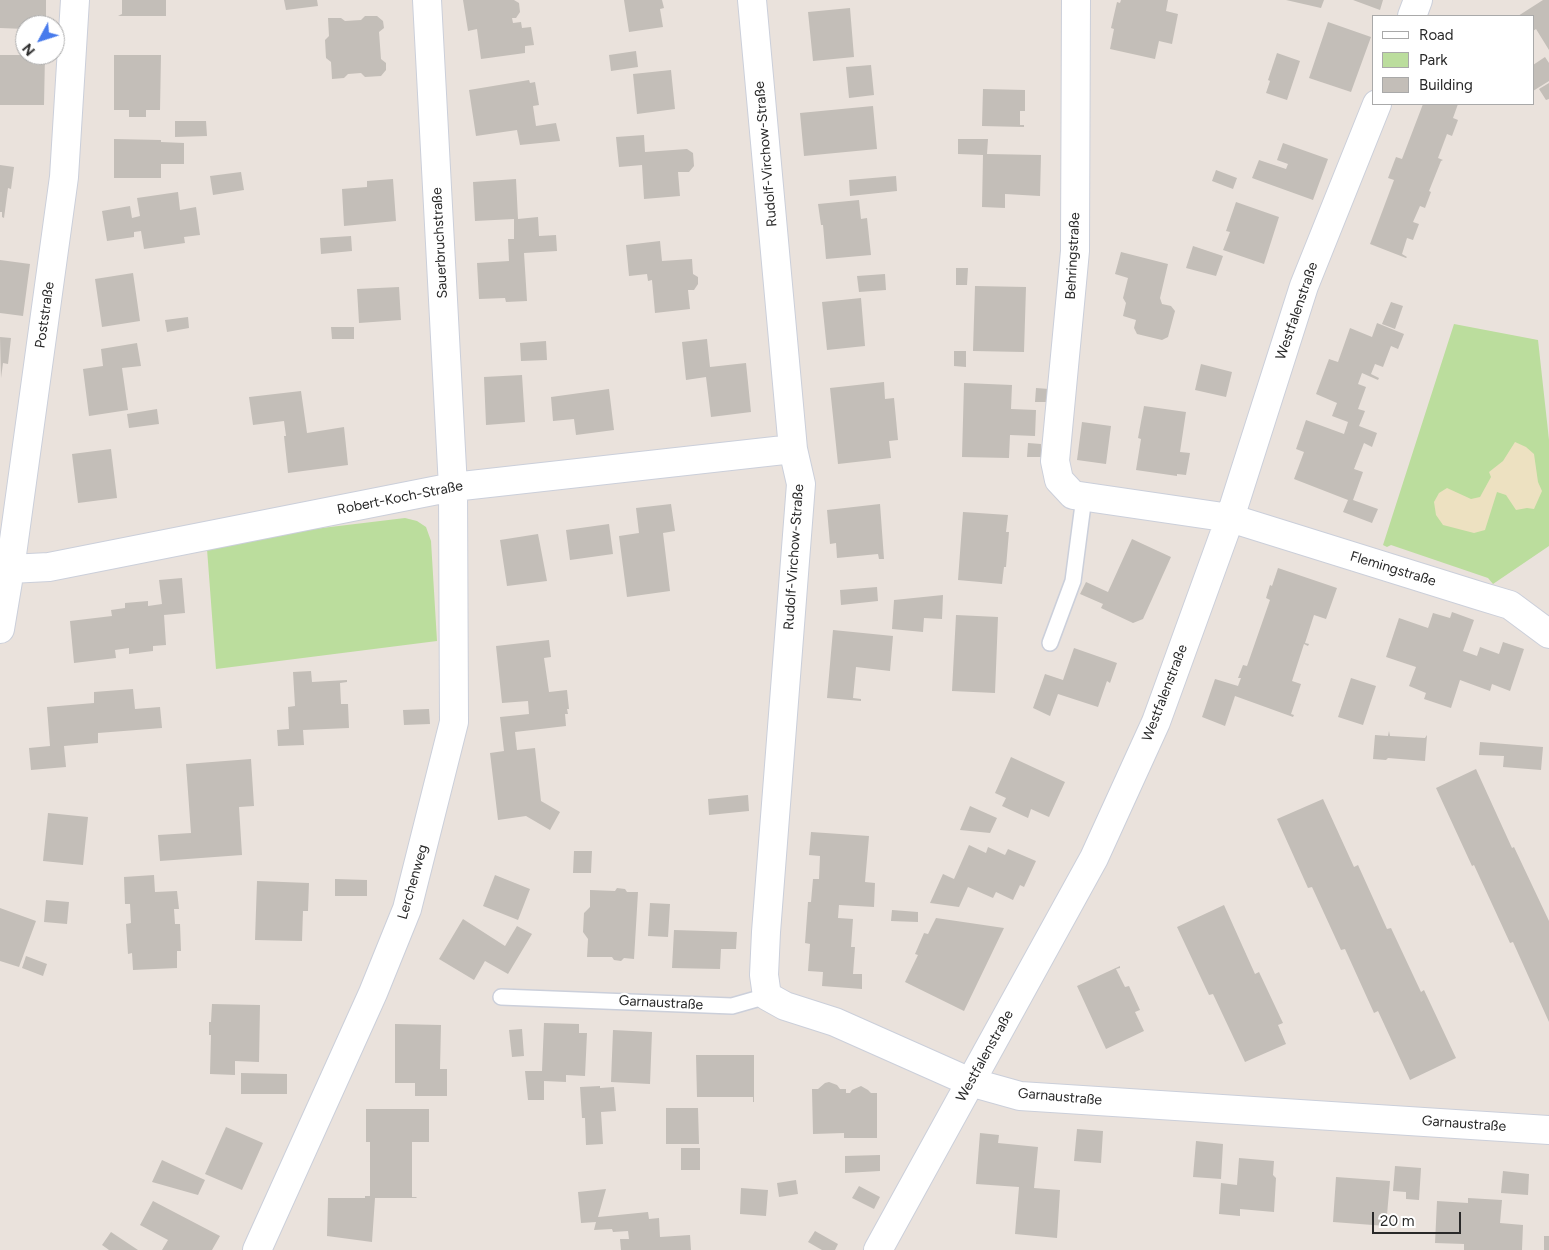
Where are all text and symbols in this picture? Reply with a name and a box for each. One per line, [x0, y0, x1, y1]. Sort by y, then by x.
north arrow [15, 15, 65, 65]
legend [1372, 15, 1534, 105]
text: Road [1419, 26, 1454, 44]
text: N [19, 40, 39, 59]
text: Park [1419, 51, 1448, 69]
text: Building [1419, 76, 1473, 94]
street label: Rudolf-Virchow-Straße [751, 80, 781, 228]
street label: Sauerbruchstraße [429, 187, 451, 299]
street label: Behringstraße [1062, 212, 1084, 300]
street label: Westfalenstraße [1272, 260, 1322, 362]
street label: Poststraße [32, 281, 58, 349]
street label: Robert-Koch-Straße [336, 478, 464, 518]
street label: Rudolf-Virchow-Straße [781, 484, 807, 630]
street label: Flemingstraße [1348, 548, 1438, 590]
street label: Westfalenstraße [1139, 642, 1191, 744]
street label: Lerchenweg [394, 843, 432, 921]
street label: Garnaustraße [618, 992, 704, 1014]
street label: Westfalenstraße [953, 1007, 1017, 1105]
street label: Garnaustraße [1017, 1085, 1103, 1109]
street label: Garnaustraße [1421, 1113, 1507, 1135]
scale bar [1374, 1202, 1463, 1234]
text: 20 m [1380, 1212, 1414, 1230]

